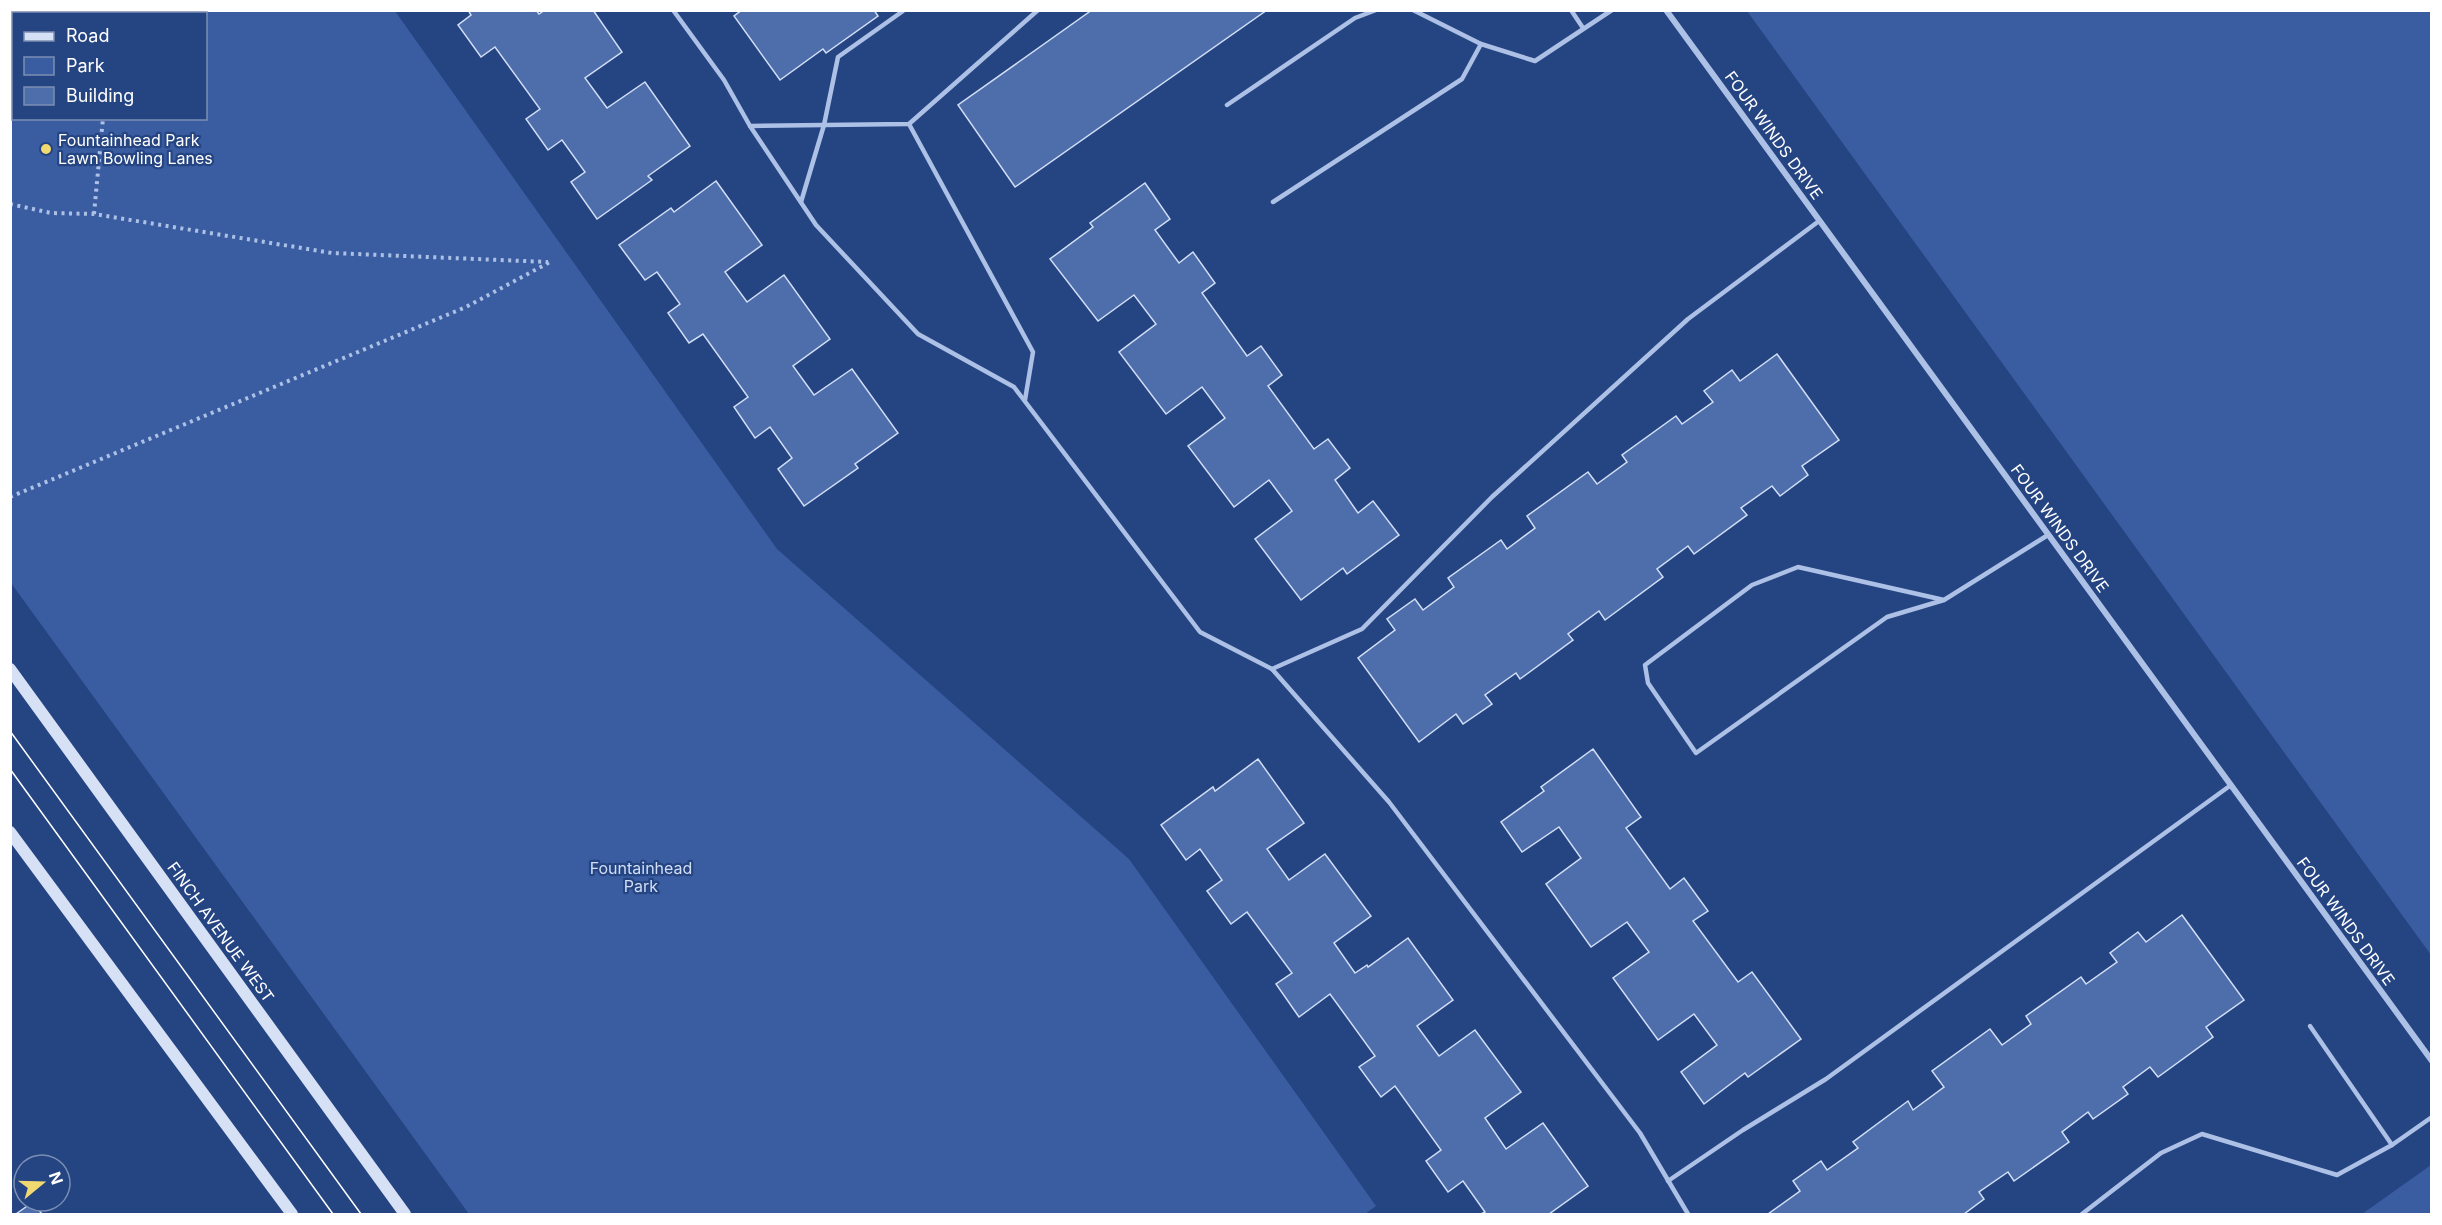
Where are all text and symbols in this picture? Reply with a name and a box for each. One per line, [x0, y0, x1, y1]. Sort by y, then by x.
legend [12, 12, 207, 120]
text: Road [66, 25, 109, 46]
text: Park [66, 55, 105, 76]
street label: FOUR WINDS DRIVE [1721, 67, 1827, 203]
text: Building [66, 85, 134, 106]
place label: Fountainhead Park Lawn Bowling Lanes [58, 130, 213, 168]
marker: Fountainhead Park Lawn Bowling Lanes [39, 142, 53, 156]
street label: FOUR WINDS DRIVE [2007, 460, 2113, 596]
street label: FOUR WINDS DRIVE [2293, 853, 2399, 989]
street label: FINCH AVENUE WEST [163, 858, 279, 1006]
park label: Fountainhead Park [590, 858, 692, 896]
north arrow [12, 1153, 72, 1213]
text: N [45, 1169, 68, 1187]

